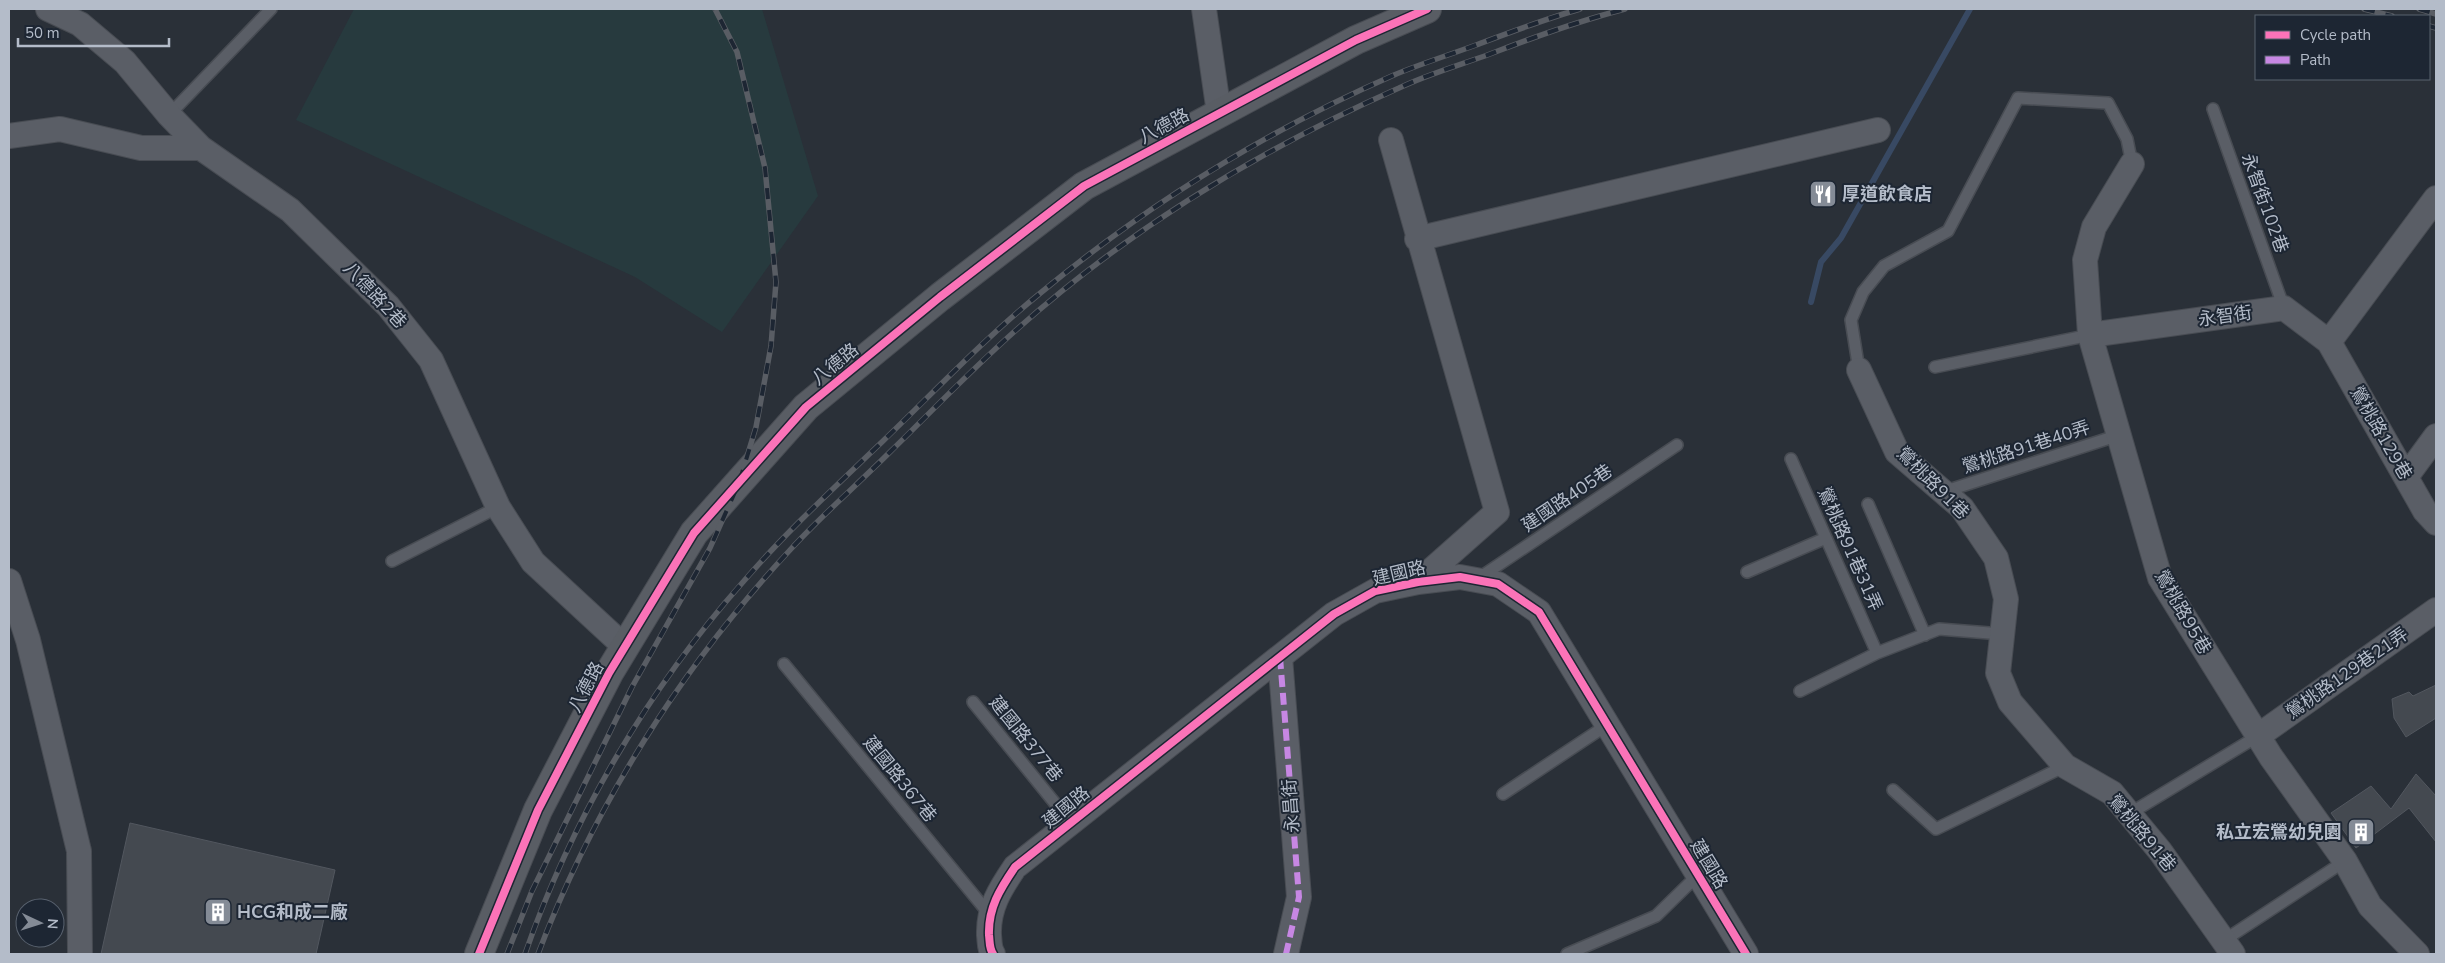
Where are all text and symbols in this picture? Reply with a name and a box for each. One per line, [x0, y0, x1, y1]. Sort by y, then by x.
scale bar [18, 15, 169, 47]
legend [2255, 15, 2430, 80]
text: 50 m [25, 23, 60, 43]
text: Cycle path [2300, 25, 2371, 45]
text: Path [2300, 50, 2331, 70]
street label: 八德路 [1135, 103, 1193, 149]
street label: 永智街102巷 [2236, 150, 2294, 256]
restaurant icon: 厚道飲食店 [1808, 179, 1838, 209]
place label: 厚道飲食店 [1842, 182, 1932, 206]
street label: 八德路2巷 [338, 257, 412, 333]
street label: 永智街 [2197, 300, 2253, 332]
street label: 八德路 [806, 338, 864, 390]
street label: 鶯桃路129巷 [2345, 382, 2417, 484]
street label: 鶯桃路91巷40弄 [1959, 415, 2093, 479]
street label: 鶯桃路91巷 [1891, 441, 1975, 525]
street label: 建國路405巷 [1517, 459, 1617, 537]
street label: 鶯桃路91巷31弄 [1812, 483, 1888, 615]
street label: 建國路 [1370, 555, 1428, 591]
street label: 鶯桃路95巷 [2149, 565, 2217, 659]
street label: 鶯桃路129巷21弄 [2281, 622, 2413, 724]
street label: 八德路 [563, 658, 609, 716]
street label: 建國路377巷 [984, 691, 1068, 787]
street label: 建國路367巷 [858, 731, 942, 827]
street label: 永昌街 [1277, 778, 1305, 834]
street label: 建國路 [1037, 781, 1095, 833]
street label: 鶯桃路91巷 [2103, 789, 2181, 877]
building icon: 私立宏鶯幼兒園 [2346, 817, 2376, 847]
place label: 私立宏鶯幼兒園 [2216, 820, 2342, 844]
street label: 建國路 [1685, 835, 1733, 893]
building icon: HCG和成二廠 [203, 897, 233, 927]
north arrow [15, 898, 65, 948]
place label: HCG和成二廠 [237, 900, 348, 924]
text: N [43, 918, 62, 930]

